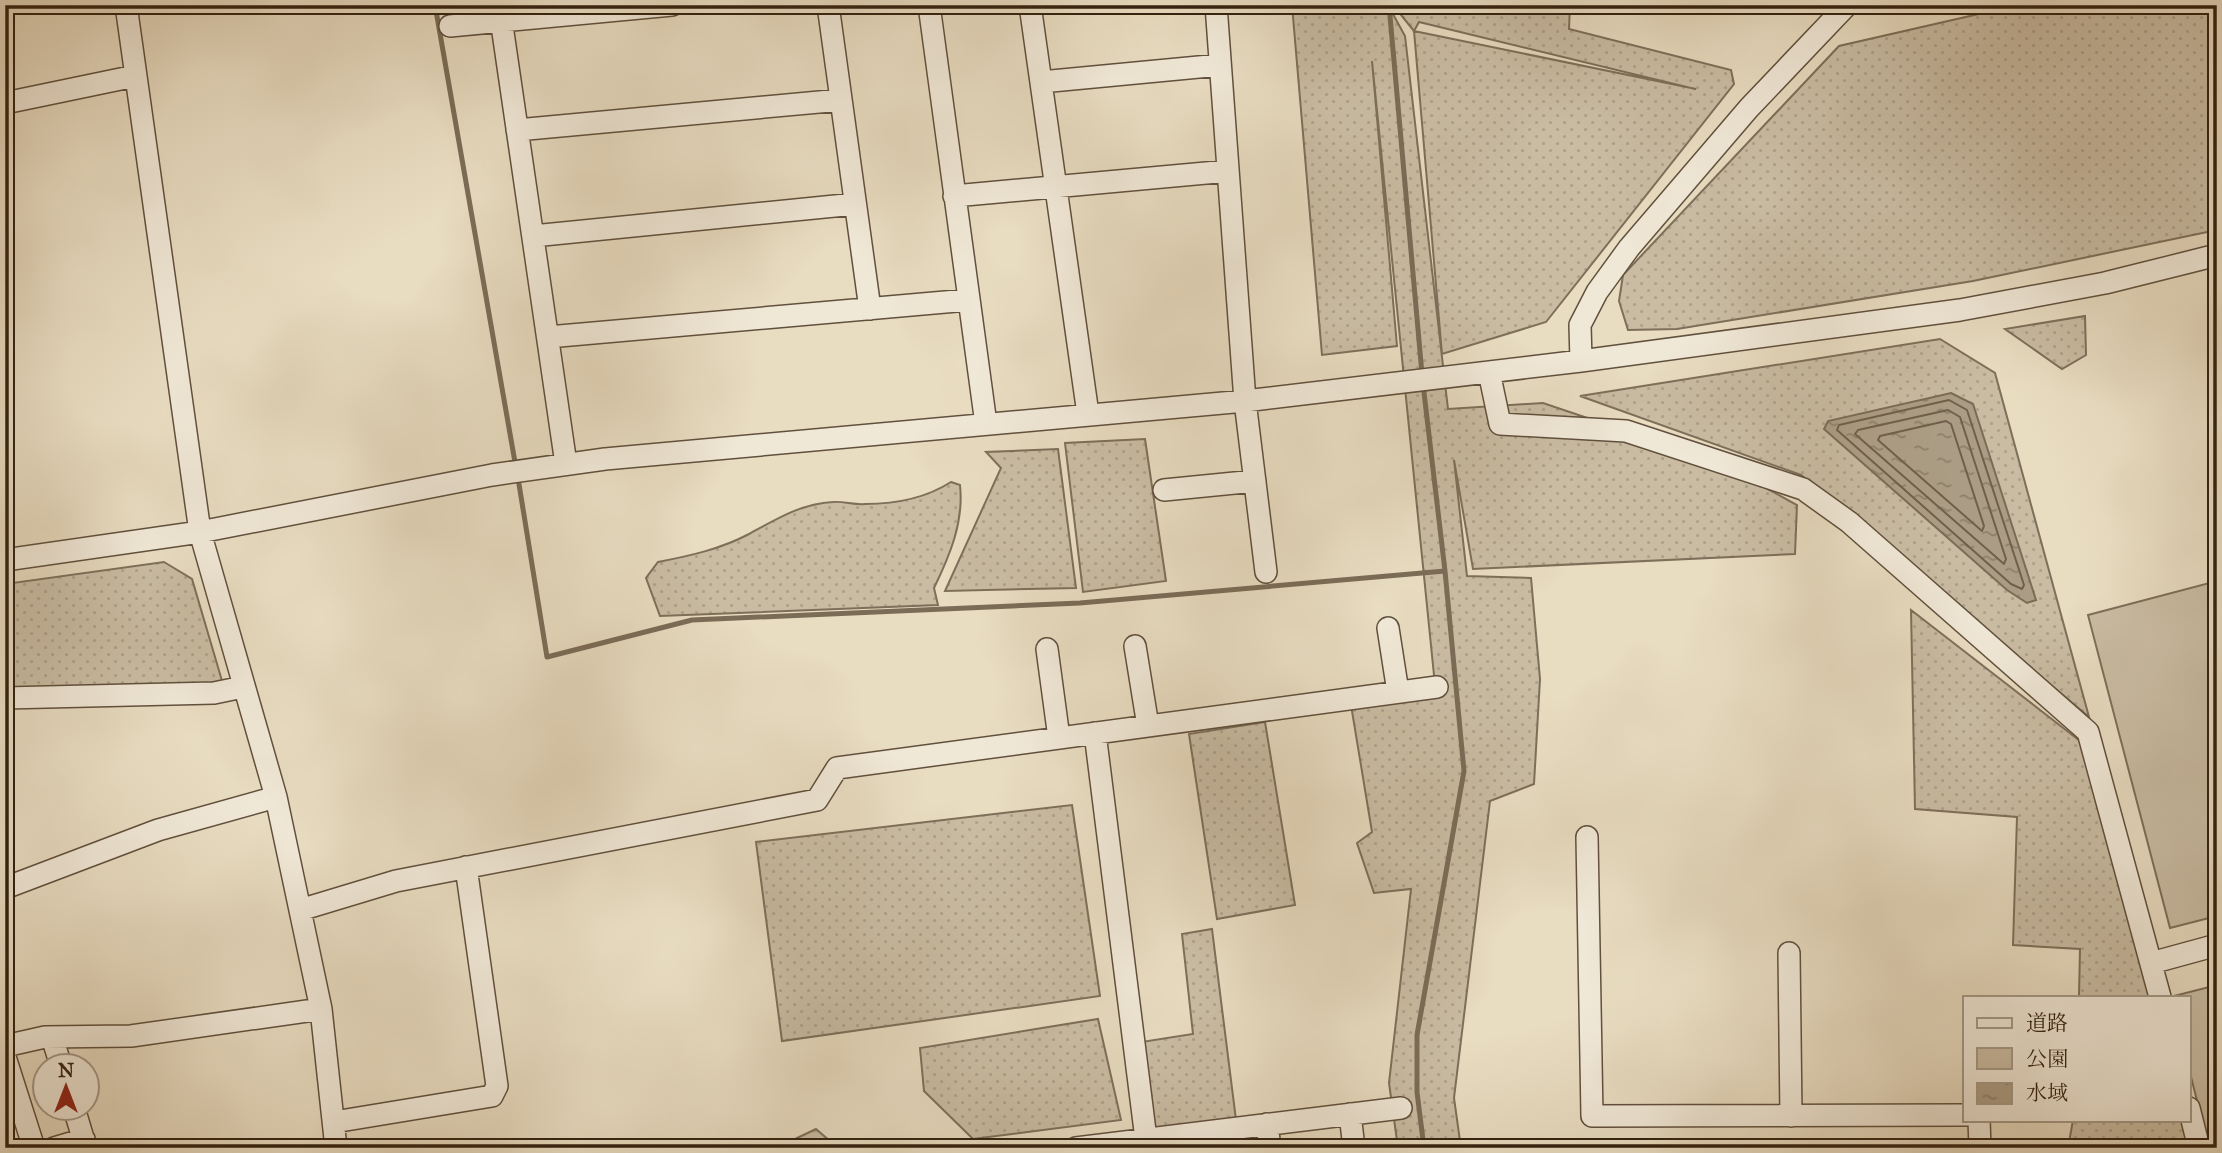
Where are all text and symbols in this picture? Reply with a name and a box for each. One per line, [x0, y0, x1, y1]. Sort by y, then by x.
legend [1963, 996, 2190, 1122]
text: 道路 [2026, 1010, 2068, 1036]
text: 公園 [2026, 1046, 2068, 1072]
north arrow [32, 1052, 102, 1122]
text: N [58, 1059, 74, 1082]
text: 水域 [2026, 1080, 2068, 1106]

